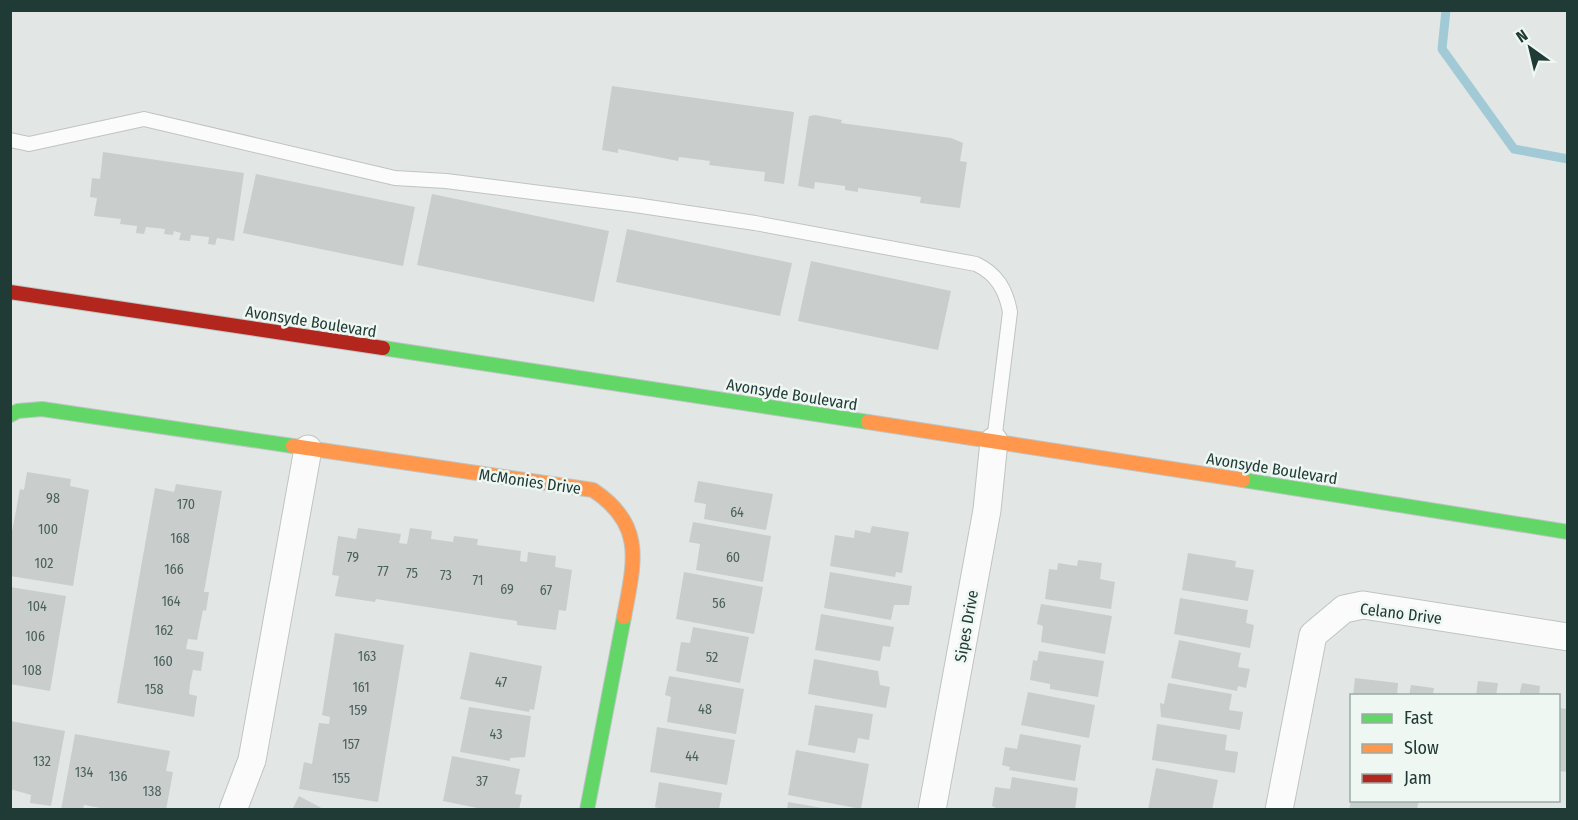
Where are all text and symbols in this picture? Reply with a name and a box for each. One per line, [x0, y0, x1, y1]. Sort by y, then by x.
north arrow [1500, 18, 1560, 78]
text: N [1513, 25, 1531, 47]
street label: Avonsyde Boulevard [244, 302, 378, 341]
street label: Avonsyde Boulevard [725, 375, 859, 414]
street label: Avonsyde Boulevard [1205, 449, 1339, 488]
street label: McMonies Drive [478, 465, 582, 498]
house number: 98 [46, 490, 60, 507]
house number: 170 [177, 496, 195, 513]
house number: 64 [730, 504, 744, 521]
house number: 100 [38, 521, 58, 538]
house number: 168 [170, 530, 190, 547]
house number: 79 [347, 549, 359, 566]
house number: 60 [726, 549, 740, 566]
house number: 102 [35, 555, 53, 572]
house number: 166 [164, 561, 184, 578]
house number: 77 [377, 563, 389, 580]
house number: 75 [406, 565, 418, 582]
house number: 73 [440, 567, 452, 584]
house number: 71 [473, 572, 483, 589]
house number: 69 [500, 581, 514, 598]
house number: 67 [540, 582, 552, 599]
street label: Sipes Drive [951, 588, 982, 664]
house number: 164 [161, 593, 181, 610]
house number: 56 [712, 595, 726, 612]
house number: 104 [27, 598, 47, 615]
street label: Celano Drive [1359, 599, 1443, 628]
house number: 162 [155, 622, 173, 639]
house number: 106 [25, 628, 45, 645]
house number: 163 [358, 648, 376, 665]
house number: 52 [706, 649, 718, 666]
house number: 160 [153, 653, 173, 670]
house number: 108 [22, 662, 42, 679]
house number: 47 [495, 674, 507, 691]
house number: 161 [352, 679, 370, 696]
house number: 158 [145, 681, 163, 698]
legend [1350, 694, 1560, 802]
house number: 48 [698, 701, 712, 718]
house number: 159 [349, 702, 367, 719]
text: Fast [1404, 707, 1433, 729]
house number: 43 [490, 726, 502, 743]
house number: 157 [342, 736, 360, 753]
text: Slow [1404, 737, 1439, 759]
house number: 44 [685, 748, 699, 765]
house number: 132 [33, 753, 51, 770]
house number: 134 [75, 764, 93, 781]
text: Jam [1404, 767, 1432, 789]
house number: 136 [109, 768, 127, 785]
house number: 155 [332, 770, 350, 787]
house number: 37 [476, 773, 488, 790]
house number: 138 [143, 783, 161, 800]

